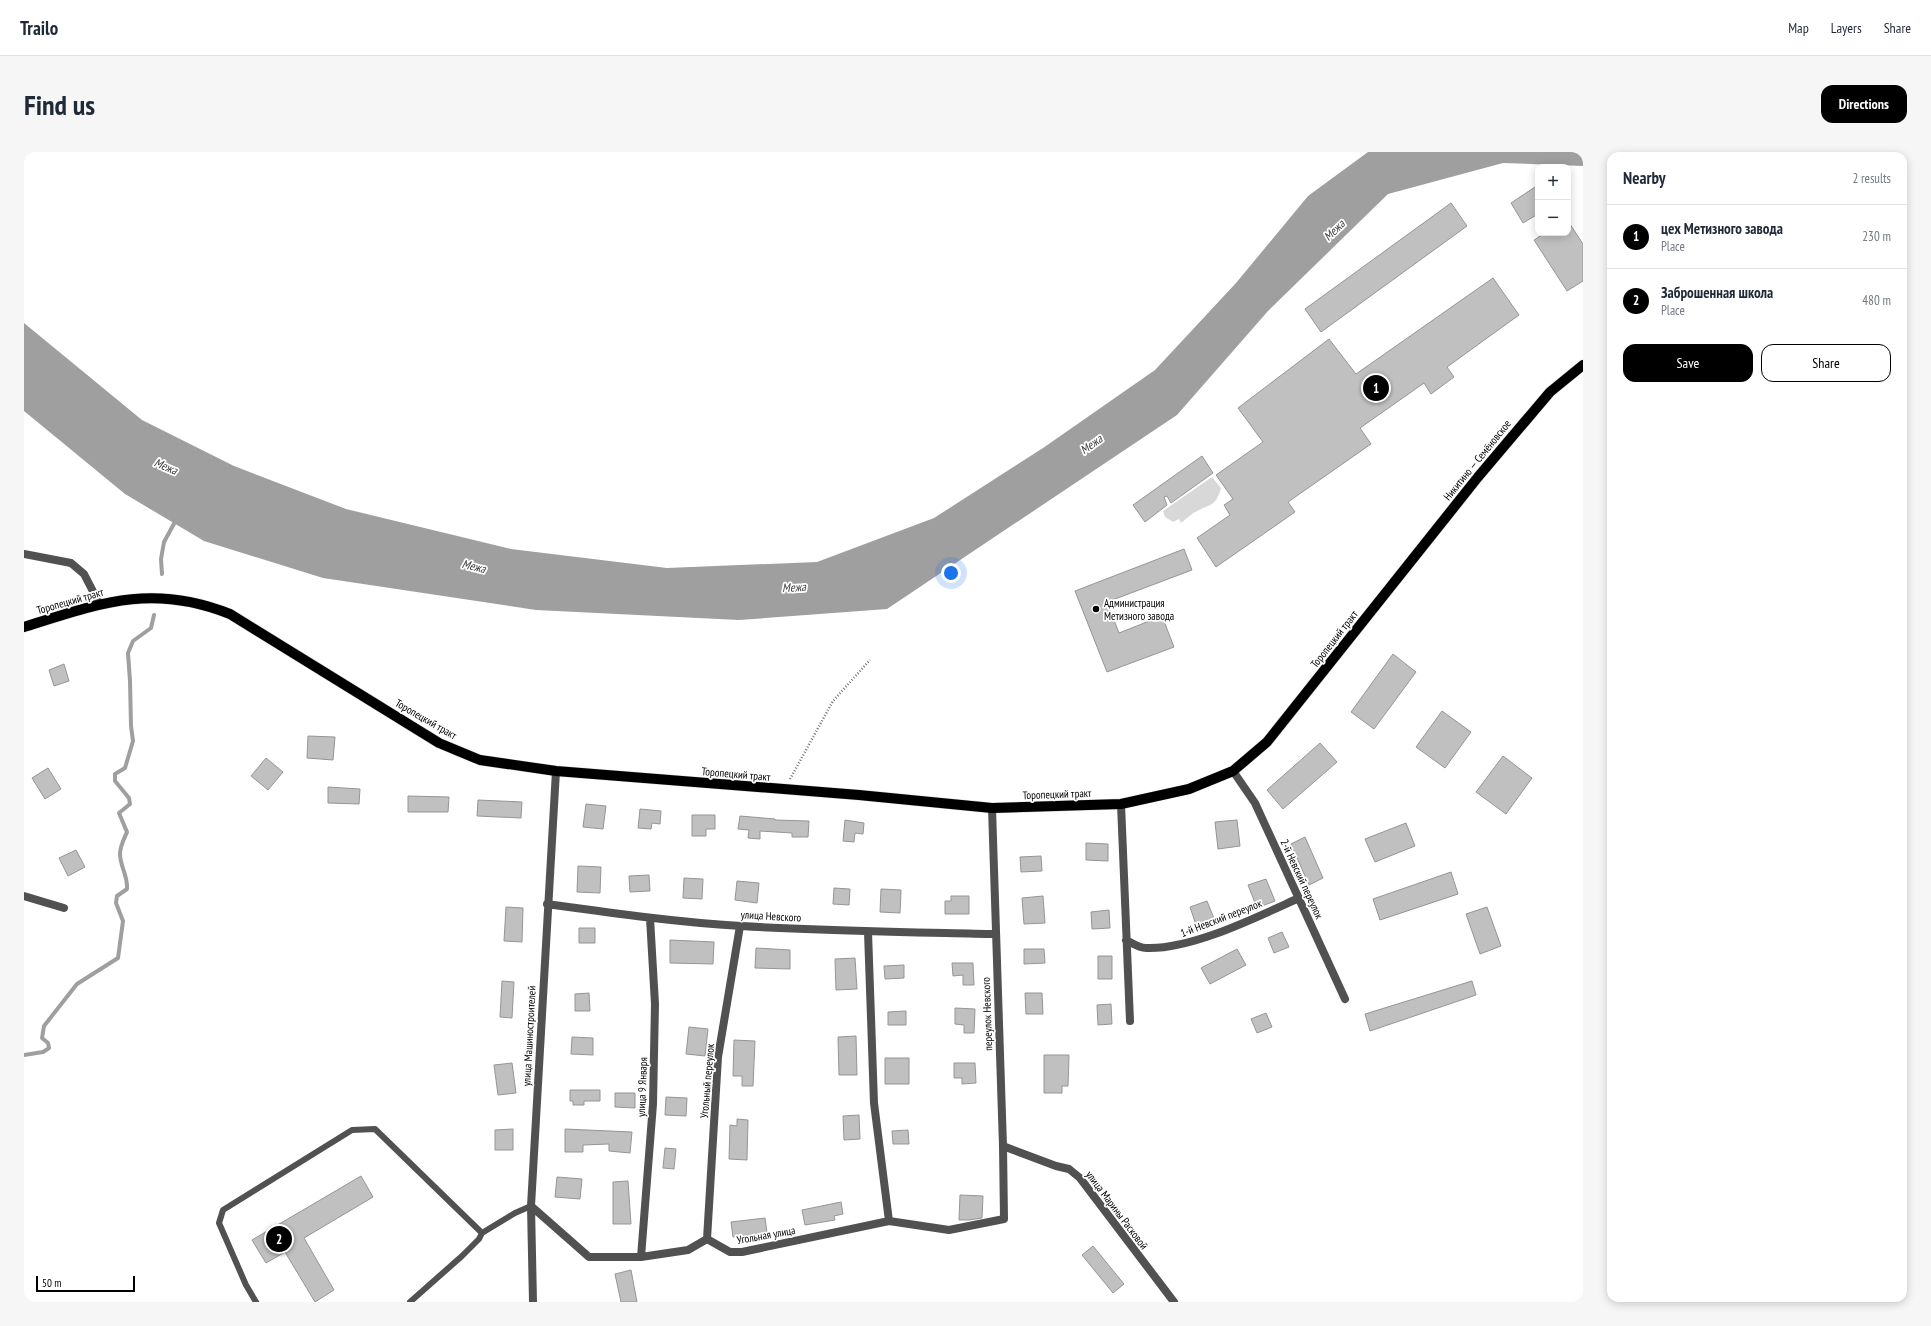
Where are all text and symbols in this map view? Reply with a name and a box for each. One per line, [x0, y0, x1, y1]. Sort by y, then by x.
text: Trailo [20, 16, 58, 40]
text: Map [1788, 19, 1809, 37]
text: Layers [1831, 19, 1862, 37]
text: Share [1884, 19, 1911, 37]
button: Directions [1821, 85, 1907, 123]
text: Find us [24, 86, 95, 123]
map controls [1535, 164, 1571, 236]
button: + [1535, 164, 1571, 200]
text: Nearby [1623, 167, 1666, 189]
text: 2 results [1852, 170, 1891, 187]
button: − [1535, 200, 1571, 236]
water label: Межа [1320, 216, 1349, 244]
text: цех Метизного завода [1661, 219, 1783, 238]
text: 1 [1633, 228, 1639, 245]
text: 230 m [1862, 228, 1891, 245]
text: Place [1661, 238, 1685, 255]
text: Заброшенная школа [1661, 283, 1773, 302]
text: 2 [1633, 292, 1639, 309]
text: 480 m [1862, 292, 1891, 309]
text: Place [1661, 302, 1685, 319]
button: Save [1623, 344, 1753, 382]
button: Share [1761, 344, 1891, 382]
pin: 1 [1363, 373, 1389, 403]
street label: Никитино — Семёновское [1440, 417, 1514, 503]
water label: Межа [1077, 430, 1106, 457]
water label: Межа [152, 454, 181, 478]
water label: Межа [461, 556, 489, 576]
your location [941, 563, 961, 583]
water label: Межа [782, 579, 807, 595]
street label: Торопецкий тракт [35, 585, 106, 617]
place label: Администрация Метизного завода [1104, 596, 1174, 623]
marker: Администрация Метизного завода [1091, 604, 1101, 614]
street label: Торопецкий тракт [1307, 607, 1361, 670]
street label: Торопецкий тракт [393, 696, 460, 743]
street label: Торопецкий тракт [701, 764, 771, 784]
street label: Торопецкий тракт [1022, 786, 1092, 802]
street label: 2-й Невский переулок [1277, 837, 1327, 922]
street label: 1-й Невский переулок [1178, 896, 1264, 940]
street label: улица Невского [740, 907, 802, 925]
street label: переулок Невского [979, 977, 995, 1051]
street label: улица Машиностроителей [519, 985, 539, 1087]
street label: Угольный переулок [697, 1042, 717, 1119]
street label: улица 9 Января [634, 1057, 650, 1117]
street label: улица Марины Расковой [1083, 1168, 1151, 1252]
street label: Угольная улица [736, 1223, 796, 1247]
pin: 2 [266, 1224, 292, 1254]
scale bar [36, 1274, 135, 1293]
text: 50 m [42, 1276, 61, 1290]

